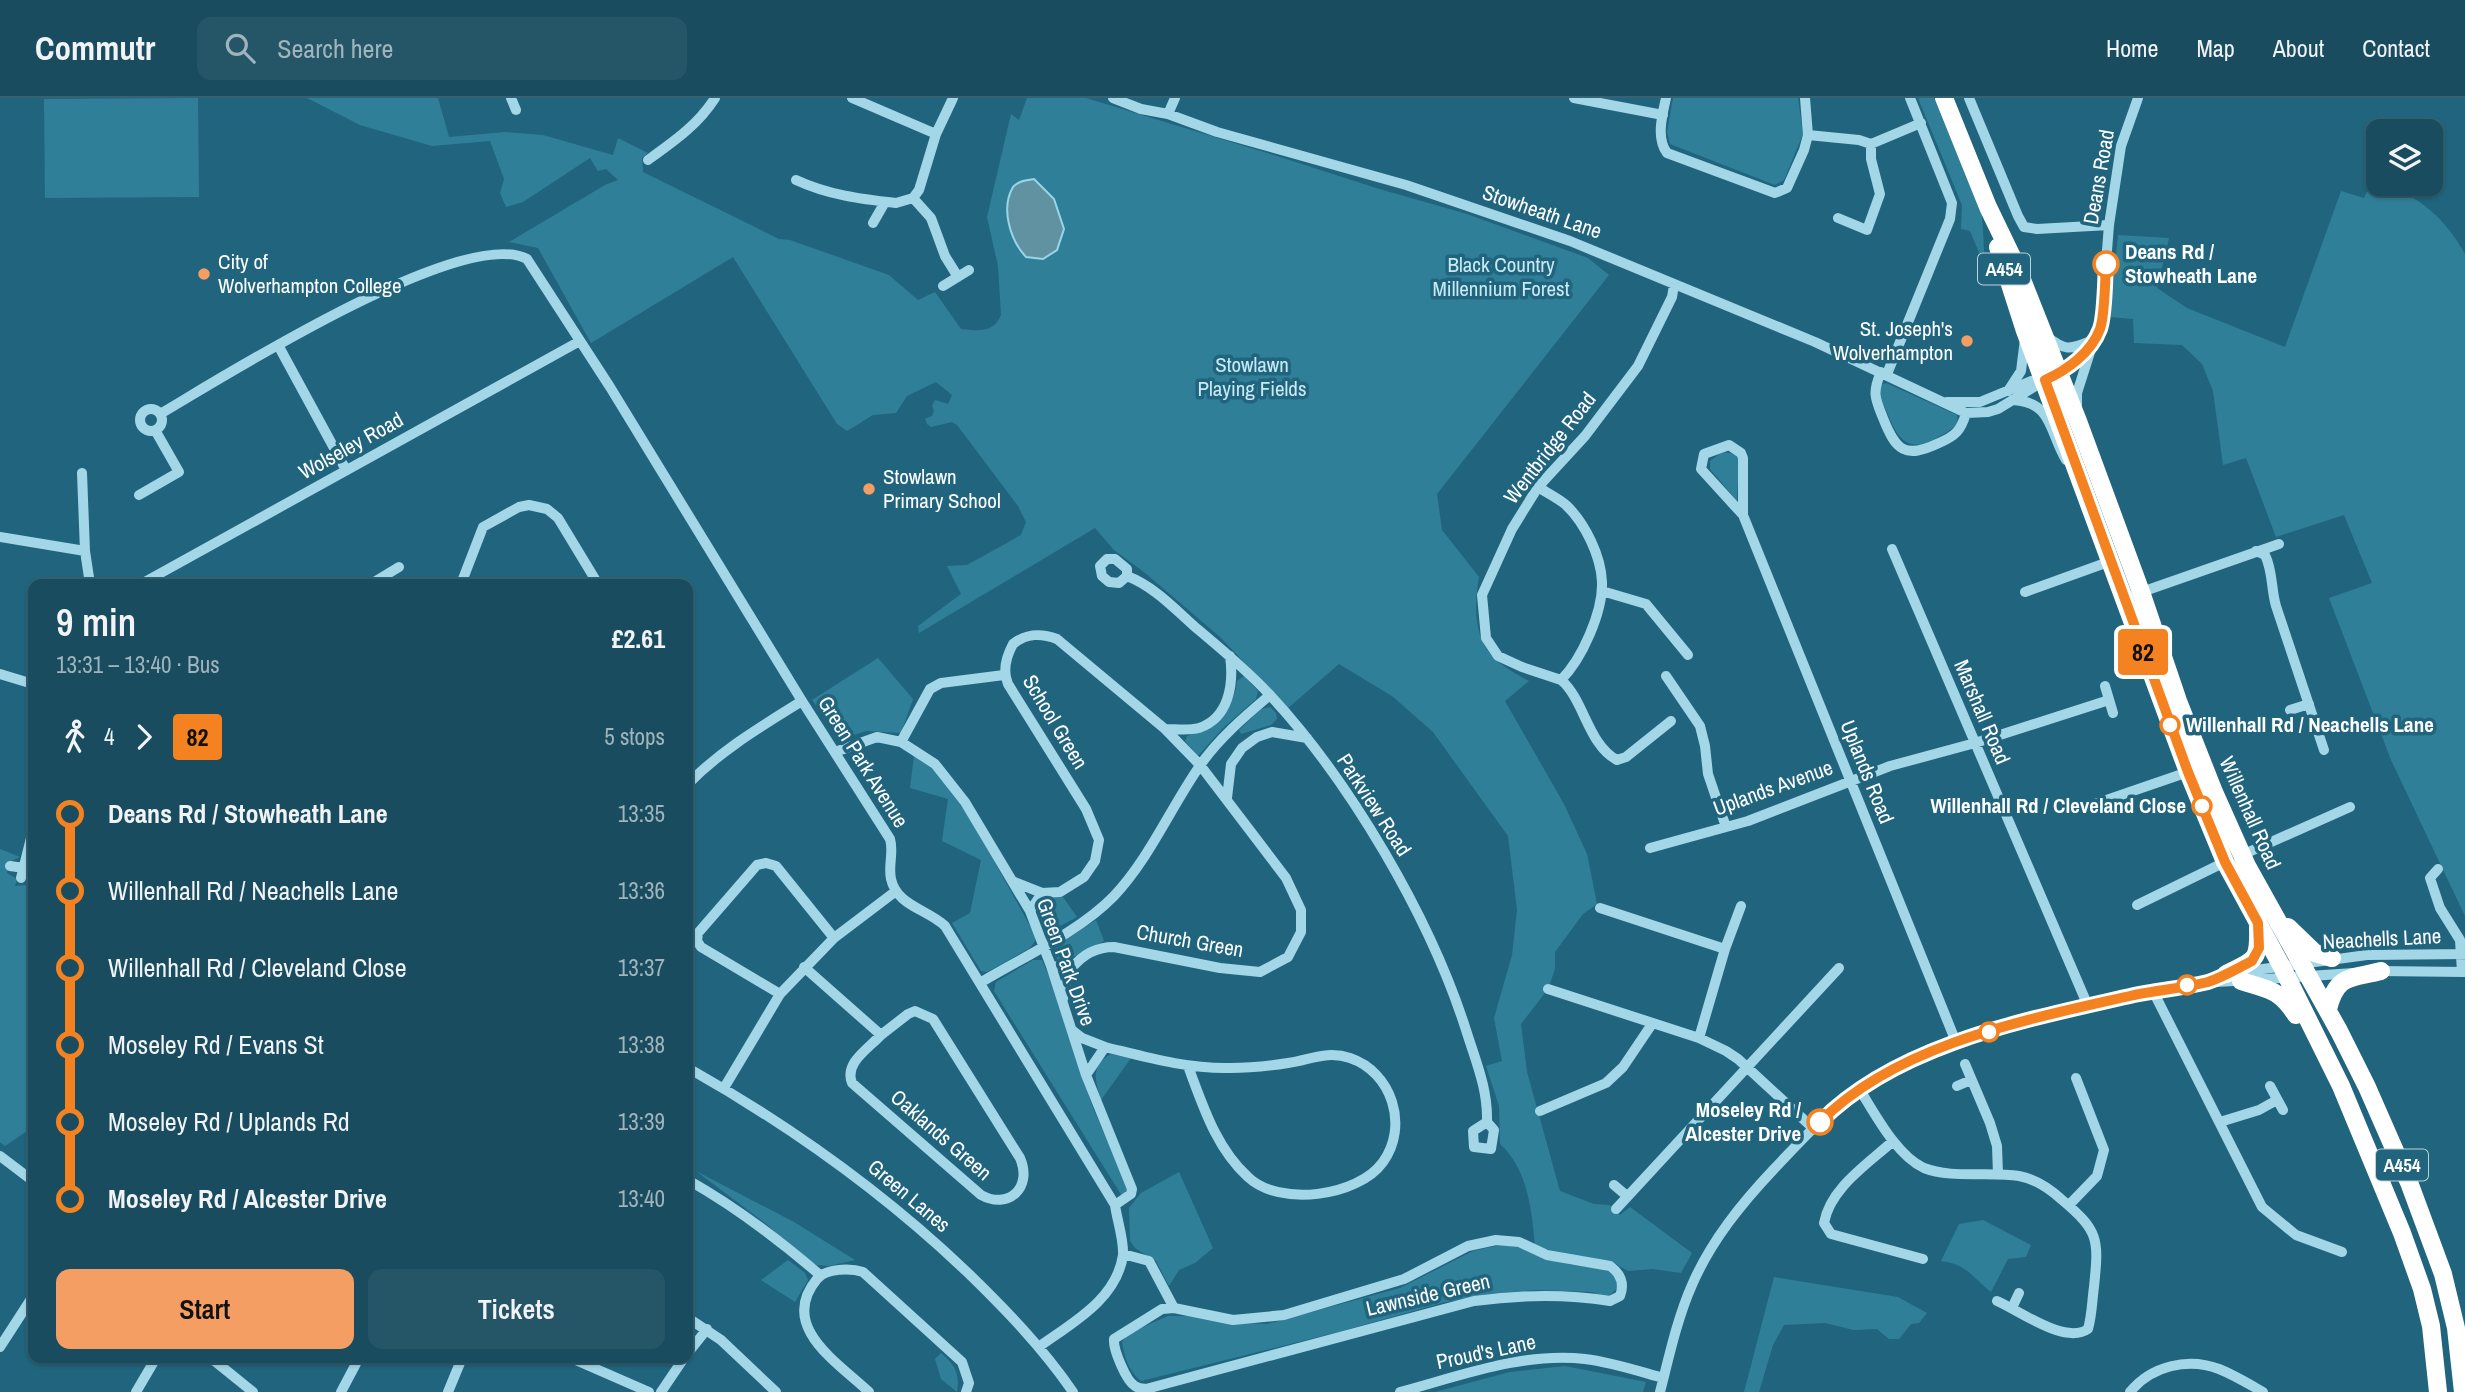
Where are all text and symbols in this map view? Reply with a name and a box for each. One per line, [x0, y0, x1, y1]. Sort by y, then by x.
search box [197, 17, 687, 80]
text: Commutr [35, 26, 155, 70]
icon: search [221, 29, 259, 67]
text: Search here [277, 31, 393, 66]
text: Home [2106, 32, 2158, 64]
text: Map [2196, 32, 2235, 64]
text: About [2273, 32, 2324, 64]
text: Contact [2362, 32, 2430, 64]
map controls [2366, 119, 2443, 196]
button: layers [2366, 119, 2443, 196]
street label: Deans Road [2076, 127, 2121, 227]
street label: Stowheath Lane [1479, 178, 1606, 245]
place label: Deans Rd / Stowheath Lane [2125, 237, 2257, 290]
place label: City of Wolverhampton College [218, 247, 401, 300]
park label: Black Country Millennium Forest [1433, 250, 1570, 303]
marker: Deans Rd / Stowheath Lane [2093, 251, 2119, 277]
road number: A454 [1978, 253, 2030, 284]
marker: City of Wolverhampton College [196, 266, 212, 282]
place label: St. Joseph's Wolverhampton [1833, 314, 1953, 367]
marker: St. Joseph's Wolverhampton [1959, 333, 1975, 349]
park label: Stowlawn Playing Fields [1197, 350, 1307, 403]
street label: Wentbridge Road [1497, 386, 1602, 510]
street label: Wolseley Road [293, 405, 408, 486]
place label: Stowlawn Primary School [883, 462, 1001, 515]
marker: Stowlawn Primary School [861, 481, 877, 497]
text: 9 min [56, 597, 136, 648]
text: £2.61 [612, 621, 665, 656]
line badge: 82 [2112, 629, 2174, 675]
text: 82 [2132, 636, 2154, 668]
text: 13:31 – 13:40 · Bus [56, 649, 220, 680]
street label: Marshall Road [1947, 655, 2017, 769]
street label: School Green [1016, 669, 1095, 774]
street label: Green Park Avenue [811, 690, 915, 833]
place label: Willenhall Rd / Neachells Lane [2186, 710, 2434, 739]
marker: Willenhall Rd / Neachells Lane [2160, 715, 2180, 735]
street label: Uplands Road [1834, 716, 1901, 828]
icon: walk [56, 718, 94, 756]
icon: forward [125, 718, 163, 756]
text: 4 [104, 721, 115, 752]
text: 82 [187, 721, 208, 753]
text: 5 stops [604, 721, 665, 752]
street label: Parkview Road [1330, 748, 1418, 862]
street label: Willenhall Road [2213, 752, 2288, 874]
street label: Uplands Avenue [1709, 753, 1837, 823]
place label: Willenhall Rd / Cleveland Close [1931, 791, 2186, 820]
text: Deans Rd / Stowheath Lane [108, 796, 388, 831]
marker: Willenhall Rd / Cleveland Close [2192, 796, 2212, 816]
text: 13:35 [618, 798, 665, 829]
text: Willenhall Rd / Neachells Lane [108, 873, 398, 908]
text: 13:36 [618, 875, 665, 906]
street label: Green Park Drive [1030, 894, 1103, 1030]
street label: Church Green [1134, 917, 1246, 964]
street label: Neachells Lane [2322, 921, 2442, 956]
text: Willenhall Rd / Cleveland Close [108, 950, 407, 985]
text: 13:37 [618, 952, 665, 983]
unlabelled marker [2177, 975, 2197, 995]
unlabelled marker [1979, 1022, 1999, 1042]
text: Moseley Rd / Evans St [108, 1027, 324, 1062]
text: 13:38 [618, 1029, 665, 1060]
street label: Oaklands Green [884, 1083, 998, 1187]
place label: Moseley Rd / Alcester Drive [1685, 1095, 1801, 1148]
text: Moseley Rd / Uplands Rd [108, 1104, 350, 1139]
text: 13:39 [618, 1106, 665, 1137]
marker: Moseley Rd / Alcester Drive [1807, 1109, 1833, 1135]
road number: A454 [2376, 1149, 2428, 1180]
street label: Green Lanes [862, 1153, 957, 1239]
text: Moseley Rd / Alcester Drive [108, 1181, 387, 1216]
text: 13:40 [618, 1183, 665, 1214]
street label: Lawnside Green [1363, 1266, 1493, 1323]
button: Start [56, 1269, 354, 1349]
button: Tickets [368, 1269, 665, 1349]
street label: Proud's Lane [1434, 1327, 1538, 1376]

